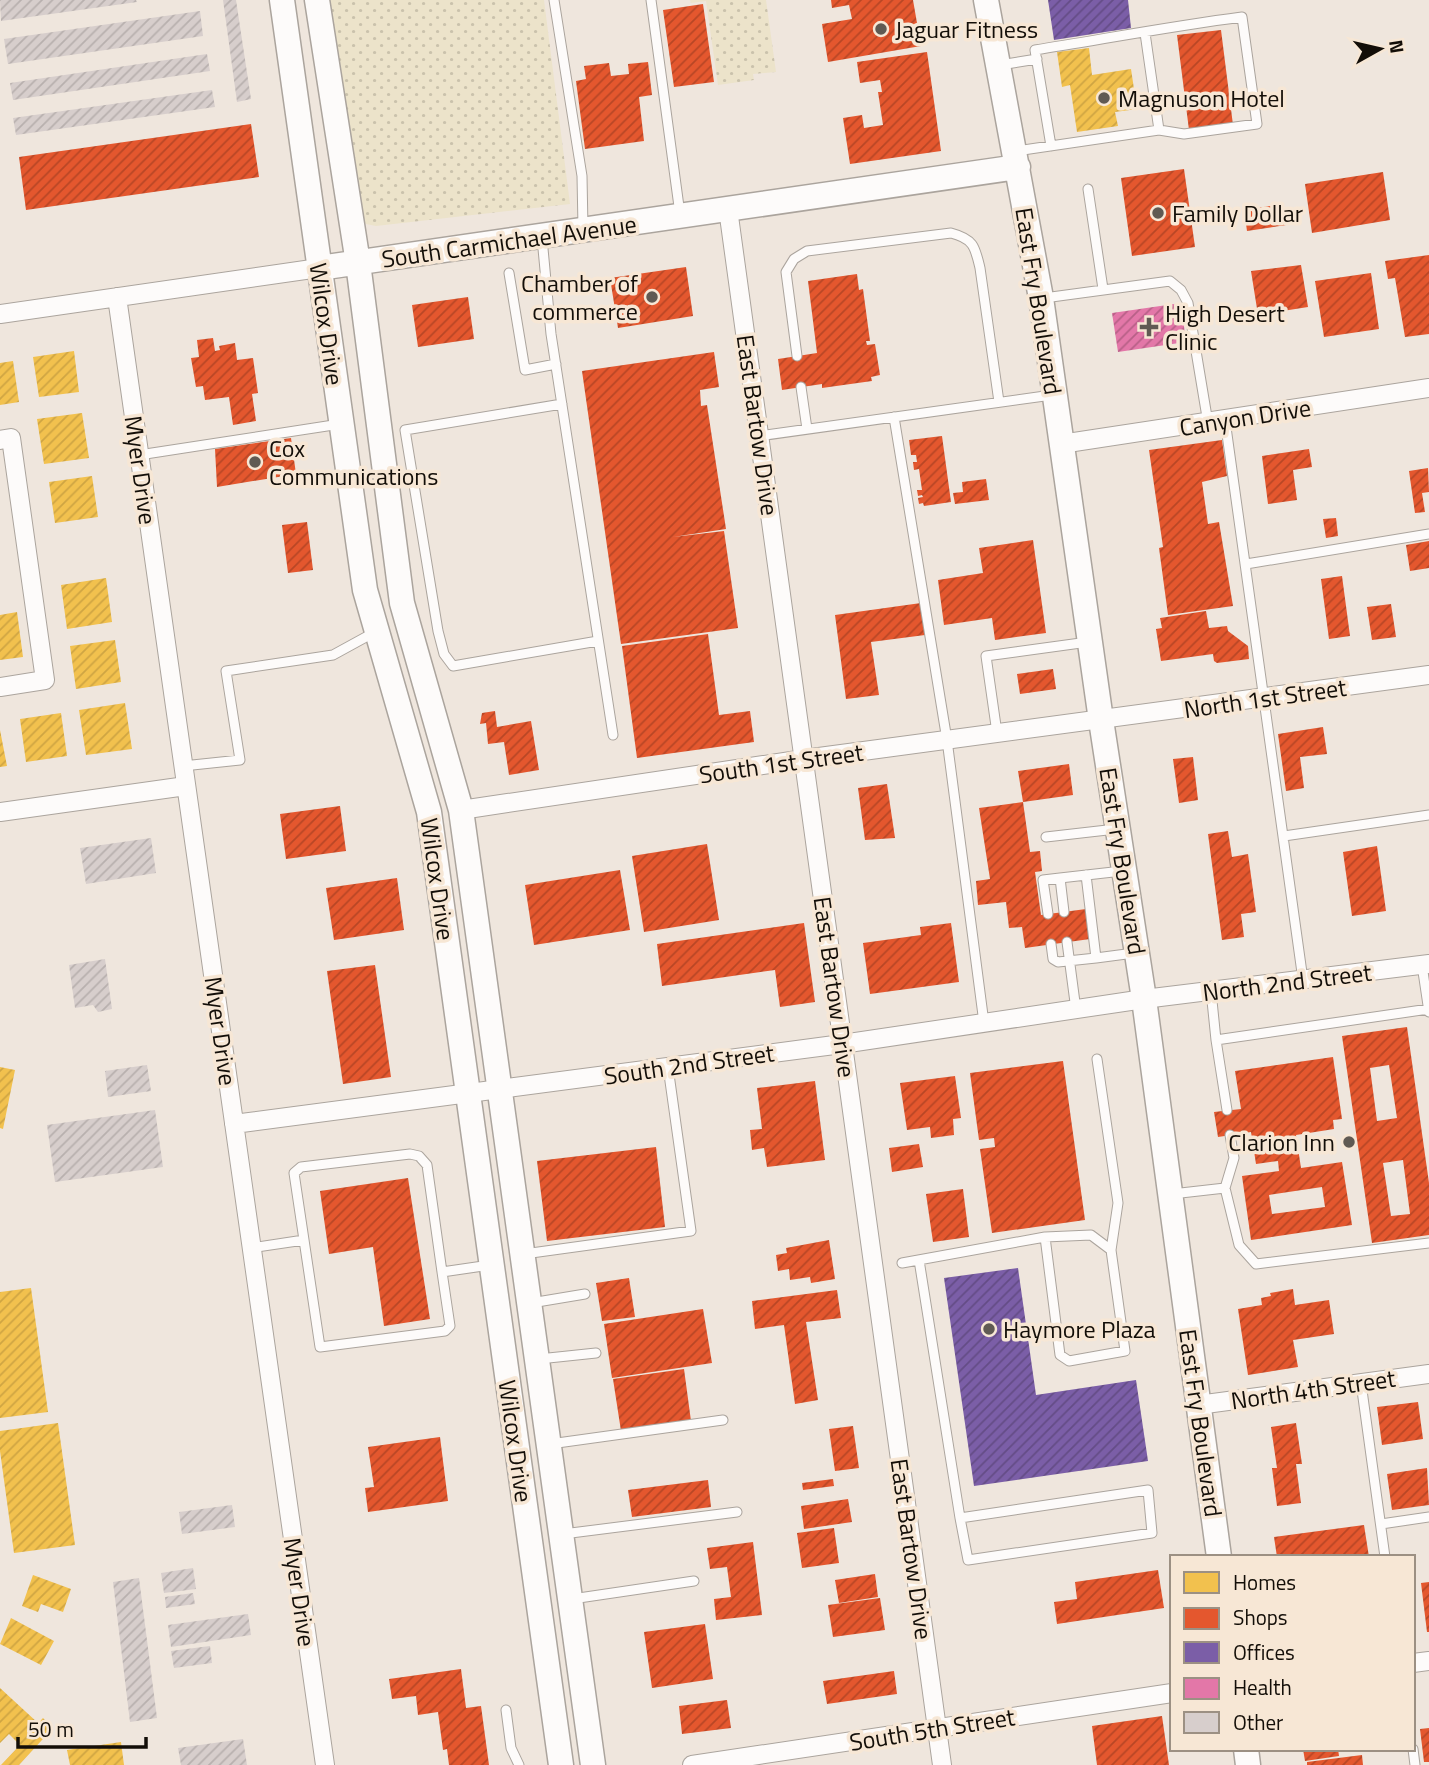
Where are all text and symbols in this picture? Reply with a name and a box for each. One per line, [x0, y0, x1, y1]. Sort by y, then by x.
place label: Jaguar Fitness [895, 11, 1038, 47]
north arrow [1345, 14, 1415, 84]
marker: Jaguar Fitness [873, 21, 889, 37]
text: N [1382, 38, 1413, 55]
place label: Magnuson Hotel [1118, 80, 1285, 116]
marker: Magnuson Hotel [1096, 90, 1112, 106]
place label: Family Dollar [1172, 195, 1303, 231]
street label: South Carmichael Avenue [379, 205, 639, 277]
street label: East Fry Boulevard [1006, 205, 1072, 397]
marker: Family Dollar [1150, 205, 1166, 221]
street label: Wilcox Drive [301, 260, 353, 388]
place label: Chamber of commerce [521, 265, 638, 329]
marker: Chamber of commerce [644, 289, 660, 305]
place label: High Desert Clinic [1165, 295, 1285, 359]
marker: High Desert Clinic [1139, 317, 1159, 337]
street label: East Bartow Drive [727, 332, 789, 518]
street label: Canyon Drive [1177, 389, 1313, 445]
street label: Myer Drive [116, 413, 166, 527]
place label: Cox Communications [269, 430, 438, 494]
marker: Cox Communications [247, 454, 263, 470]
street label: North 1st Street [1181, 669, 1349, 727]
street label: South 1st Street [697, 734, 866, 792]
street label: East Fry Boulevard [1090, 765, 1156, 957]
street label: Wilcox Drive [412, 815, 464, 943]
street label: East Bartow Drive [804, 894, 866, 1080]
street label: North 2nd Street [1201, 954, 1374, 1010]
street label: Myer Drive [196, 974, 246, 1088]
street label: South 2nd Street [602, 1034, 777, 1094]
place label: Clarion Inn [1228, 1124, 1335, 1160]
marker: Clarion Inn [1341, 1134, 1357, 1150]
place label: Haymore Plaza [1003, 1311, 1156, 1347]
marker: Haymore Plaza [981, 1321, 997, 1337]
street label: East Fry Boulevard [1170, 1327, 1232, 1519]
street label: North 4th Street [1229, 1360, 1398, 1418]
street label: Wilcox Drive [490, 1377, 542, 1505]
street label: East Bartow Drive [881, 1456, 943, 1642]
street label: Myer Drive [275, 1535, 325, 1649]
legend [1170, 1555, 1415, 1751]
text: Homes [1233, 1566, 1296, 1598]
text: Shops [1233, 1601, 1288, 1633]
text: Offices [1233, 1636, 1295, 1668]
text: Health [1233, 1671, 1292, 1703]
street label: South 5th Street [847, 1698, 1018, 1760]
scale bar [18, 1706, 145, 1750]
text: Other [1233, 1706, 1283, 1738]
text: 50 m [28, 1713, 74, 1745]

